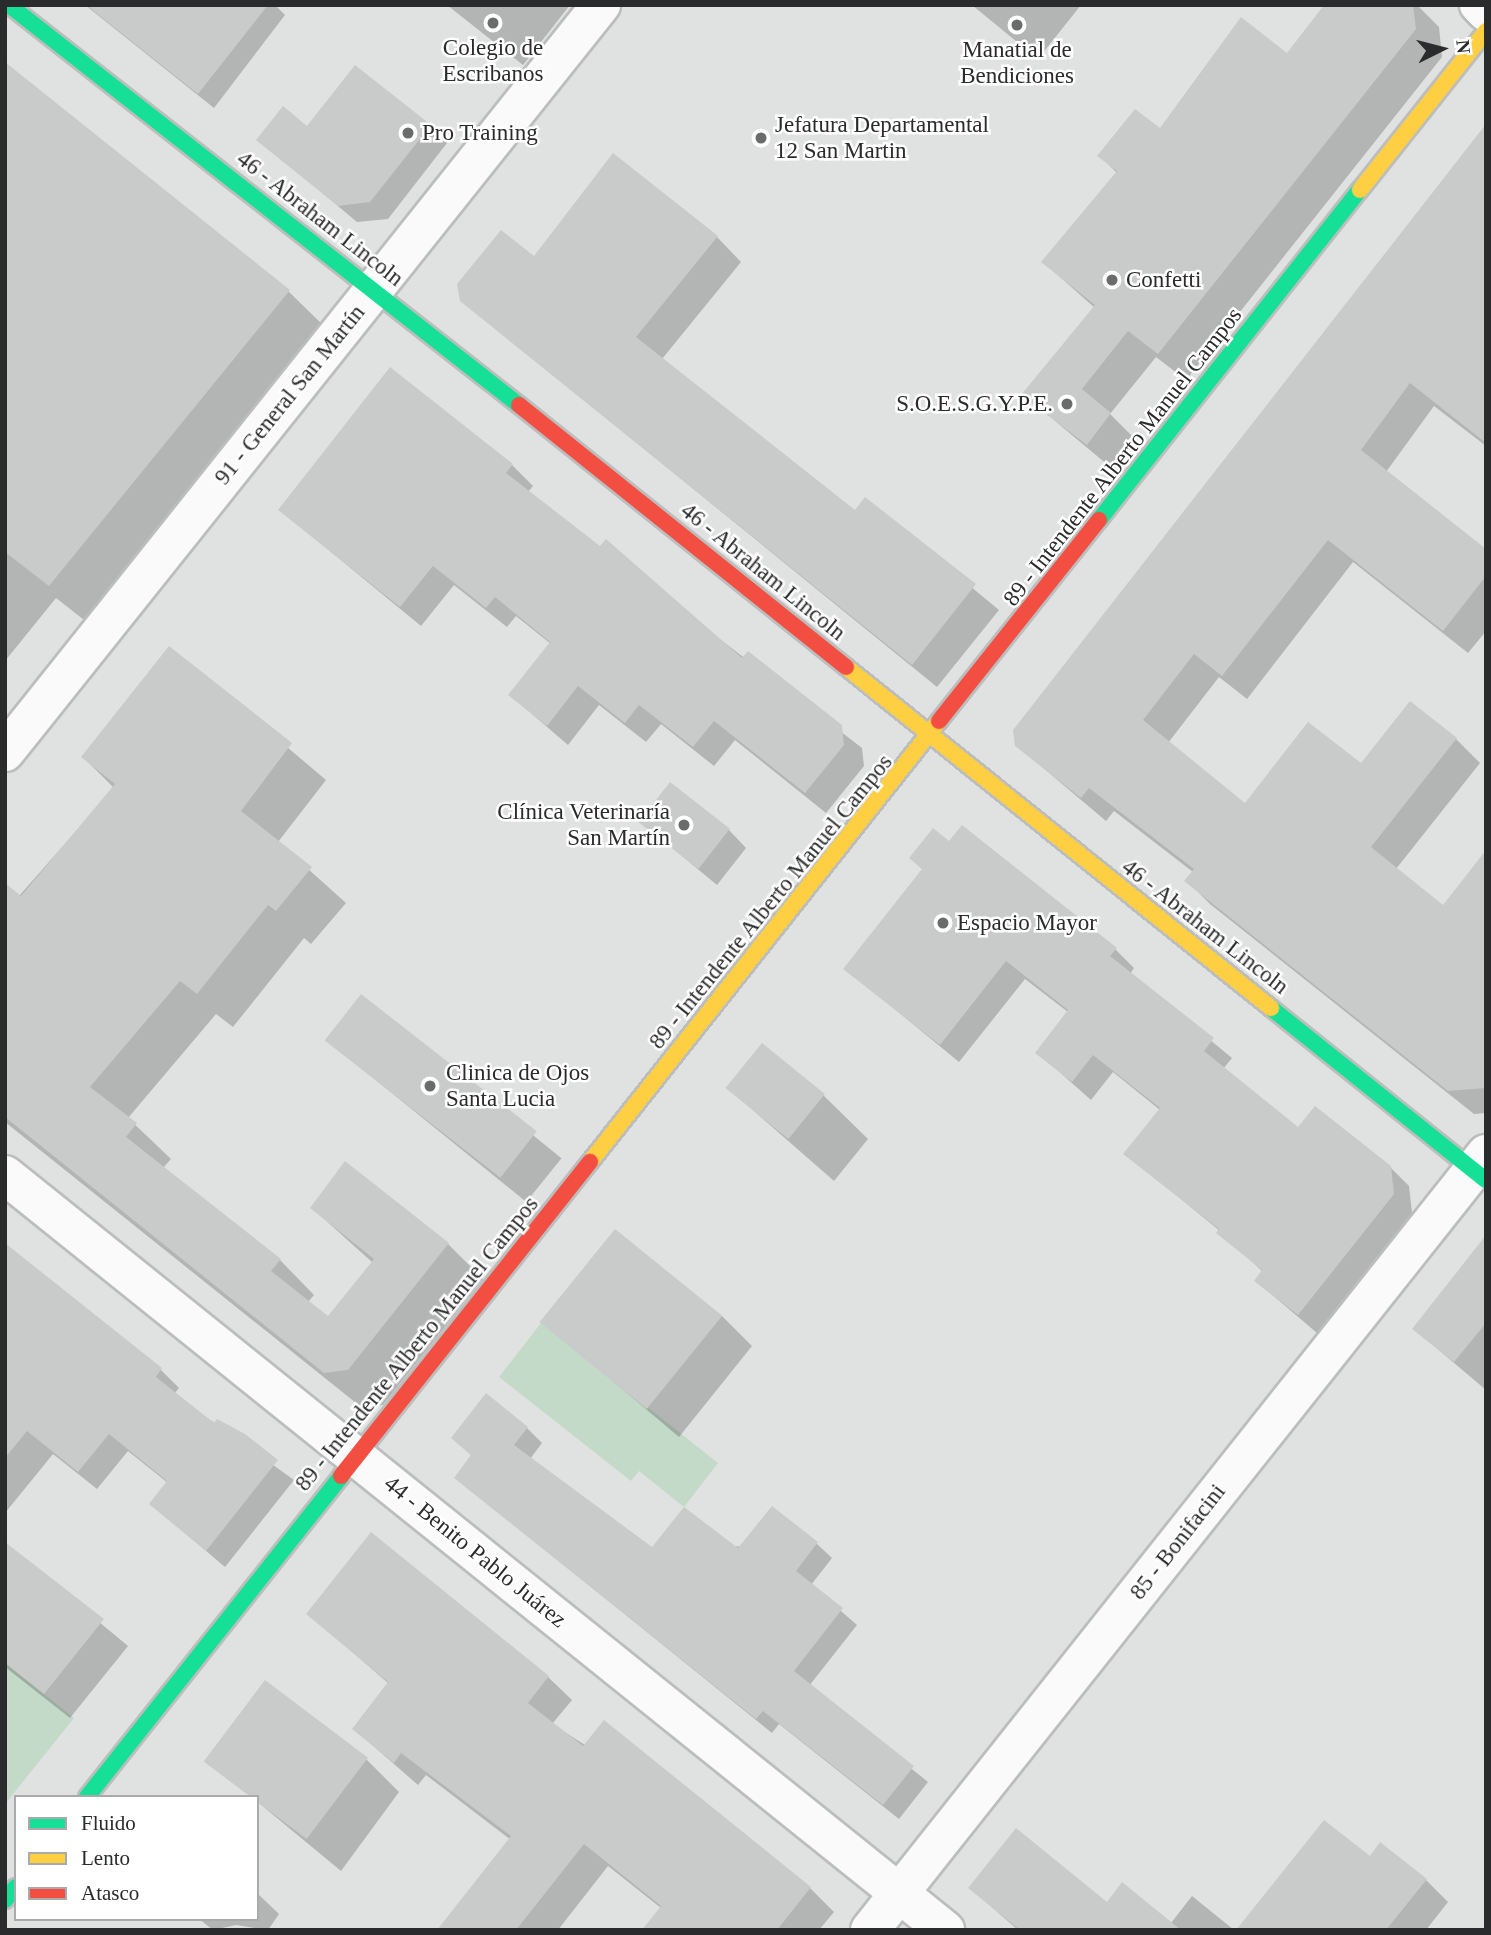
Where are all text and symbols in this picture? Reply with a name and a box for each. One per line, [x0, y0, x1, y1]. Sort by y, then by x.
north arrow [1407, 14, 1477, 84]
marker: Colegio de Escribanos [485, 15, 501, 31]
marker: Manatial de Bendiciones [1009, 17, 1025, 33]
place label: Colegio de Escribanos [443, 34, 543, 88]
place label: Manatial de Bendiciones [960, 36, 1074, 90]
text: N [1452, 39, 1475, 55]
place label: Jefatura Departamental 12 San Martin [775, 111, 989, 165]
place label: Pro Training [422, 119, 538, 147]
marker: Pro Training [400, 125, 416, 141]
marker: Jefatura Departamental 12 San Martin [753, 130, 769, 146]
street label: 46 - Abraham Lincoln [231, 145, 409, 293]
place label: Confetti [1126, 266, 1201, 294]
marker: Confetti [1104, 272, 1120, 288]
street label: 91 - General San Martín [209, 299, 371, 491]
street label: 89 - Intendente Alberto Manuel Campos [997, 302, 1249, 612]
place label: S.O.E.S.G.Y.P.E. [896, 390, 1053, 418]
marker: S.O.E.S.G.Y.P.E. [1059, 396, 1075, 412]
street label: 46 - Abraham Lincoln [675, 497, 851, 647]
street label: 89 - Intendente Alberto Manuel Campos [643, 749, 899, 1055]
place label: Clínica Veterinaría San Martín [497, 798, 670, 852]
marker: Clínica Veterinaría San Martín [676, 817, 692, 833]
street label: 46 - Abraham Lincoln [1116, 853, 1294, 1001]
place label: Espacio Mayor [957, 909, 1097, 937]
marker: Espacio Mayor [935, 915, 951, 931]
place label: Clinica de Ojos Santa Lucia [446, 1059, 589, 1113]
marker: Clinica de Ojos Santa Lucia [420, 1076, 440, 1096]
street label: 89 - Intendente Alberto Manuel Campos [289, 1191, 545, 1497]
street label: 44 - Benito Pablo Juárez [378, 1470, 572, 1634]
street label: 85 - Bonifacini [1124, 1479, 1232, 1605]
legend [14, 1795, 259, 1921]
text: Fluido [81, 1811, 136, 1835]
text: Lento [81, 1846, 130, 1870]
text: Atasco [81, 1881, 139, 1905]

